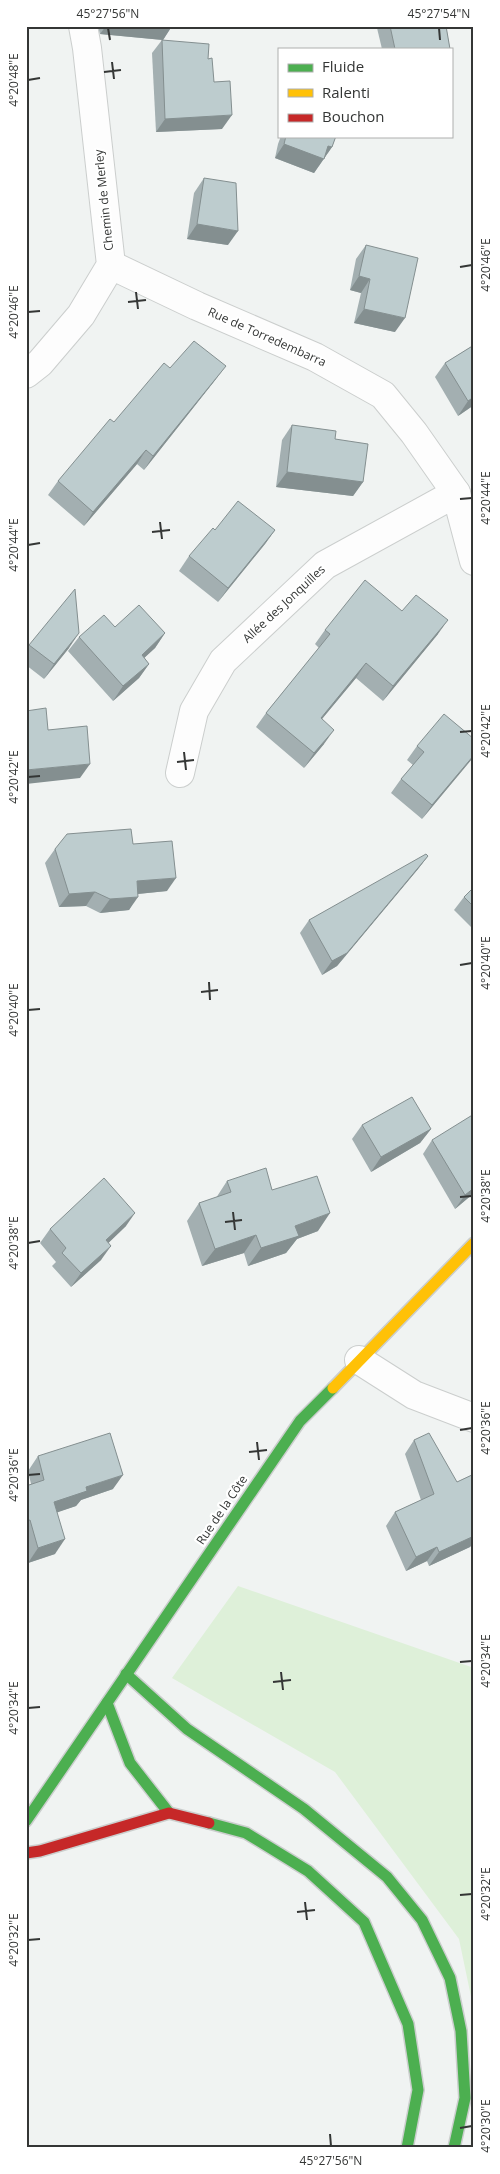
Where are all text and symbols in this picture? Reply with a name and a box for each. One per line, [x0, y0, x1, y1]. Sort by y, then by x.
text: 45°27'56"N [77, 5, 139, 22]
text: 45°27'54"N [408, 5, 470, 22]
legend [278, 48, 452, 138]
text: 4°20'48"E [5, 53, 22, 107]
text: Fluide [322, 56, 364, 76]
text: Ralenti [322, 82, 370, 102]
text: Bouchon [322, 106, 385, 126]
street label: Chemin de Merley [90, 148, 117, 252]
text: 4°20'46"E [477, 238, 494, 292]
text: 4°20'46"E [5, 285, 22, 339]
street label: Rue de Torredembarra [205, 303, 329, 370]
text: 4°20'44"E [477, 471, 494, 525]
text: 4°20'44"E [5, 518, 22, 572]
street label: Allée des Jonquilles [239, 561, 329, 646]
text: 4°20'42"E [477, 704, 494, 758]
text: 4°20'42"E [5, 750, 22, 804]
text: 4°20'40"E [477, 936, 494, 990]
text: 4°20'40"E [5, 983, 22, 1037]
text: 4°20'38"E [477, 1169, 494, 1223]
text: 4°20'38"E [5, 1216, 22, 1270]
text: 4°20'36"E [477, 1401, 494, 1455]
text: 4°20'36"E [5, 1448, 22, 1502]
street label: Rue de la Côte [192, 1471, 251, 1548]
text: 4°20'34"E [477, 1634, 494, 1688]
text: 4°20'34"E [5, 1681, 22, 1735]
text: 4°20'32"E [477, 1867, 494, 1921]
text: 4°20'32"E [5, 1913, 22, 1967]
text: 4°20'30"E [477, 2099, 494, 2153]
text: 45°27'56"N [300, 2152, 362, 2169]

